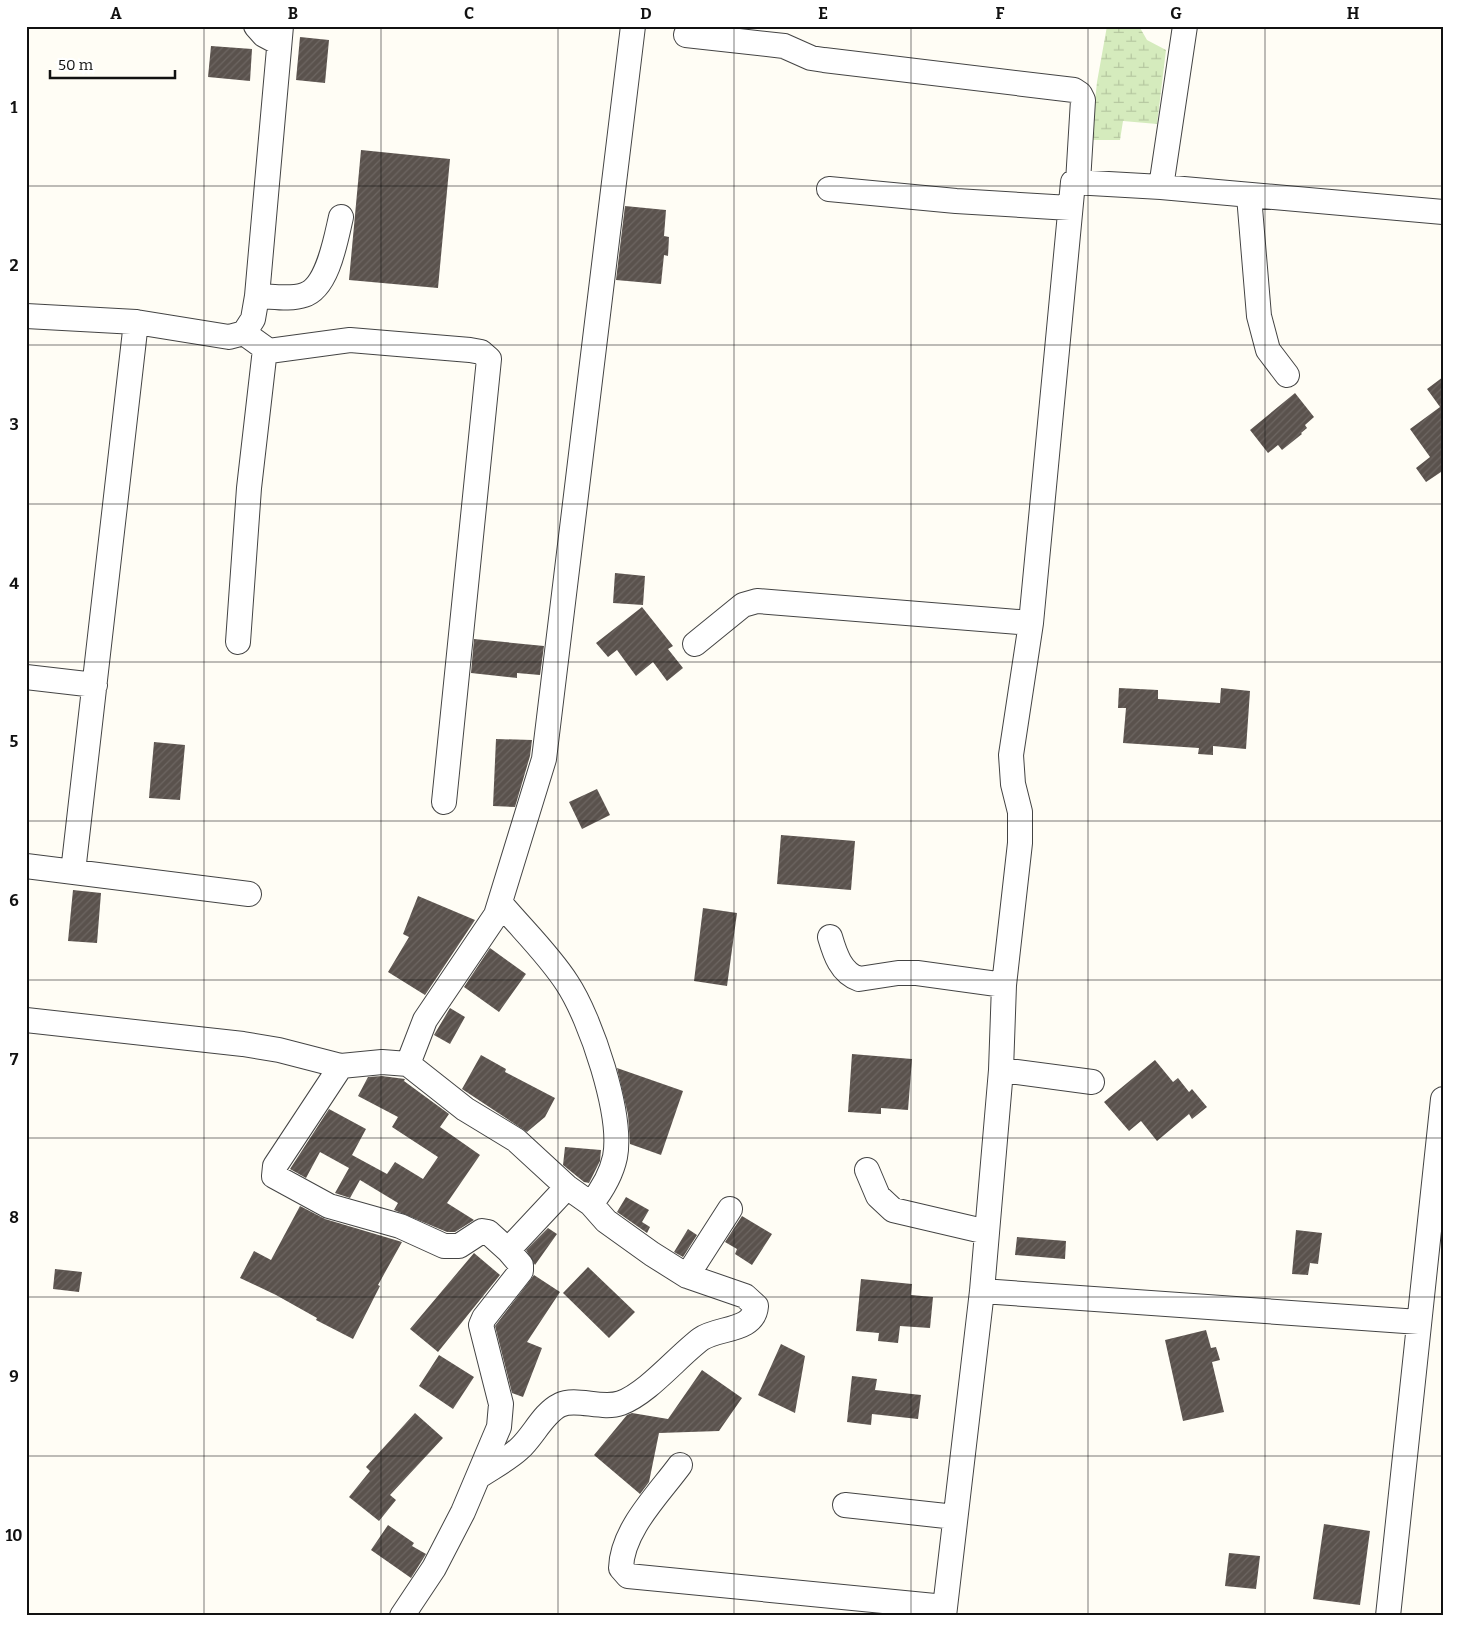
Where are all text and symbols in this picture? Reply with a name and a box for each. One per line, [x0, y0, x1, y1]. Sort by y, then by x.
text: A [110, 4, 122, 23]
text: B [288, 4, 298, 23]
text: C [464, 4, 474, 23]
text: D [640, 4, 652, 23]
text: E [818, 4, 828, 23]
text: F [996, 4, 1005, 23]
text: G [1170, 4, 1182, 23]
text: H [1347, 4, 1360, 23]
scale bar [50, 48, 175, 80]
text: 50 m [58, 56, 94, 74]
text: 1 [11, 98, 18, 117]
text: 2 [9, 256, 19, 275]
text: 3 [9, 415, 19, 434]
text: 4 [9, 574, 19, 593]
text: 5 [10, 732, 19, 751]
text: 6 [9, 891, 19, 910]
text: 7 [10, 1050, 19, 1069]
text: 8 [9, 1208, 19, 1227]
text: 9 [9, 1367, 19, 1386]
text: 10 [5, 1526, 23, 1545]

